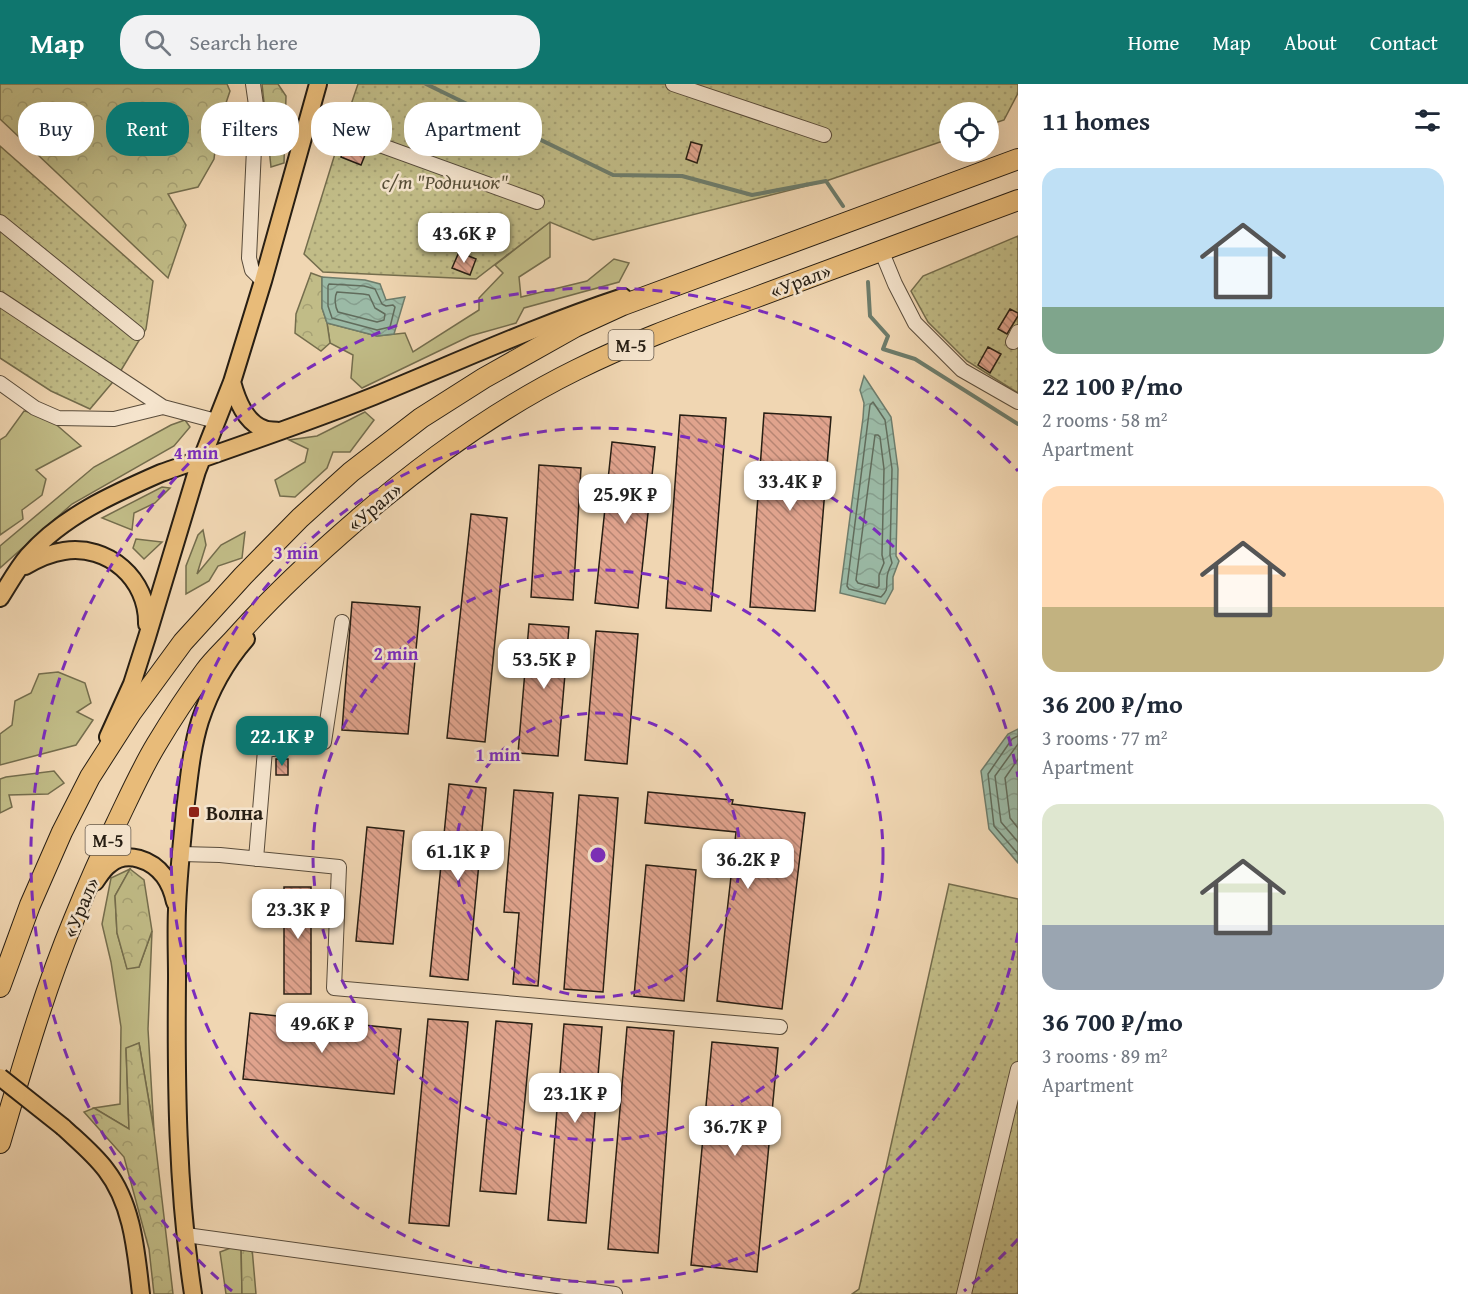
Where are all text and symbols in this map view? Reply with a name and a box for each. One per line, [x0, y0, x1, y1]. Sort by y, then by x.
search box [120, 15, 540, 69]
text: Map [30, 22, 84, 63]
icon: search [141, 26, 174, 59]
text: Search here [189, 26, 298, 58]
text: Home [1128, 27, 1179, 58]
text: Map [1212, 27, 1251, 58]
text: About [1284, 27, 1337, 58]
text: Contact [1370, 27, 1438, 58]
text: 11 homes [1042, 101, 1150, 140]
chip: Buy [18, 102, 94, 156]
chip: Rent [106, 102, 189, 156]
chip: Filters [201, 102, 299, 156]
chip: New [311, 102, 392, 156]
chip: Apartment [404, 102, 542, 156]
map controls [939, 102, 999, 162]
button: locate [939, 102, 999, 162]
icon: filters [1411, 104, 1444, 137]
park label: с/т "Родничок" [382, 167, 508, 196]
icon: home [1189, 207, 1297, 315]
pin: 43.6K ₽ [409, 213, 519, 264]
text: 43.6K ₽ [432, 218, 496, 247]
street label: «Урал» [765, 255, 835, 305]
road number: М-5 [608, 330, 654, 360]
text: 22 100 ₽/mo [1042, 366, 1183, 405]
text: 2 rooms · 58 m² [1042, 405, 1168, 434]
text: Apartment [1042, 434, 1134, 463]
text: 4 min [174, 439, 219, 466]
pin: 33.4K ₽ [735, 461, 845, 512]
text: 33.4K ₽ [758, 466, 822, 495]
street label: «Урал» [340, 474, 408, 537]
pin: 25.9K ₽ [570, 474, 680, 525]
text: 25.9K ₽ [593, 479, 657, 508]
icon: home [1189, 525, 1297, 633]
text: 3 min [274, 539, 319, 566]
pin: 53.5K ₽ [489, 639, 599, 690]
text: 2 min [374, 640, 419, 667]
text: 53.5K ₽ [512, 644, 576, 673]
text: 36 200 ₽/mo [1042, 684, 1183, 723]
pin: 22.1K ₽ [227, 716, 337, 767]
text: 22.1K ₽ [250, 721, 314, 750]
text: 3 rooms · 77 m² [1042, 723, 1168, 752]
text: 1 min [476, 741, 521, 768]
text: Apartment [1042, 752, 1134, 781]
place label: Волна [206, 798, 264, 827]
marker: Волна [187, 805, 201, 819]
road number: М-5 [86, 825, 130, 855]
pin: 61.1K ₽ [403, 831, 513, 882]
text: 61.1K ₽ [426, 836, 490, 865]
pin: 36.2K ₽ [693, 839, 803, 890]
icon: home [1189, 843, 1297, 951]
text: 36.2K ₽ [716, 844, 780, 873]
centre of rings [588, 845, 608, 865]
street label: «Урал» [54, 872, 106, 942]
pin: 23.3K ₽ [243, 889, 353, 940]
text: 23.3K ₽ [266, 894, 330, 923]
text: 36 700 ₽/mo [1042, 1002, 1183, 1041]
pin: 49.6K ₽ [267, 1003, 377, 1054]
text: 49.6K ₽ [290, 1008, 354, 1037]
text: 3 rooms · 89 m² [1042, 1041, 1168, 1070]
text: Apartment [1042, 1070, 1134, 1099]
pin: 23.1K ₽ [520, 1073, 630, 1124]
text: 23.1K ₽ [543, 1078, 607, 1107]
pin: 36.7K ₽ [680, 1106, 790, 1157]
text: 36.7K ₽ [703, 1111, 767, 1140]

